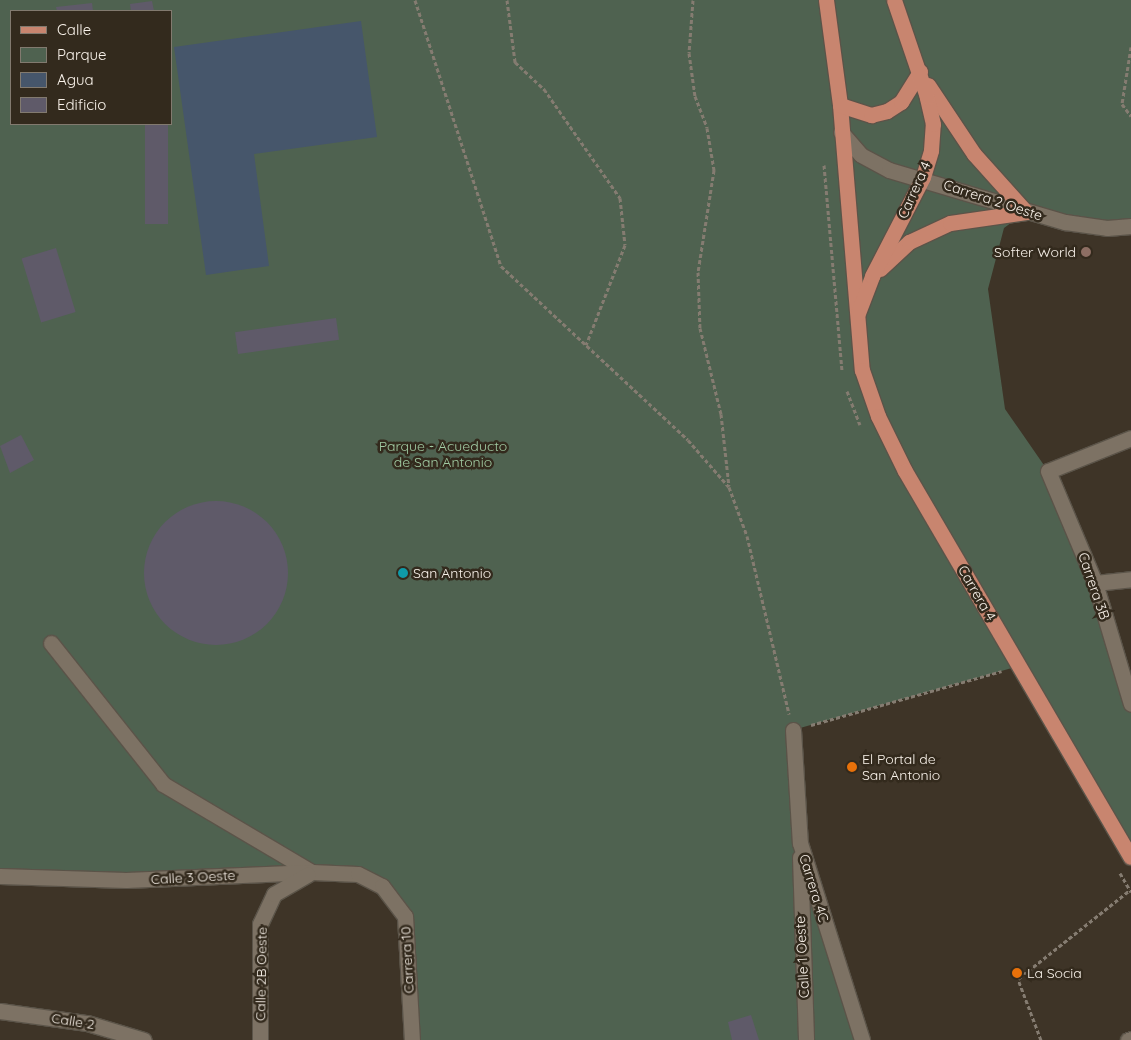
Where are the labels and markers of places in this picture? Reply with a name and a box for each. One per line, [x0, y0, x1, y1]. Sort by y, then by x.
place label: Softer World [994, 244, 1076, 260]
marker: Softer World [1080, 246, 1092, 258]
place label: San Antonio [413, 565, 491, 581]
marker: San Antonio [397, 567, 409, 579]
place label: El Portal de San Antonio [862, 751, 940, 784]
marker: El Portal de San Antonio [846, 761, 858, 773]
place label: La Socia [1027, 965, 1082, 981]
marker: La Socia [1011, 967, 1023, 979]

